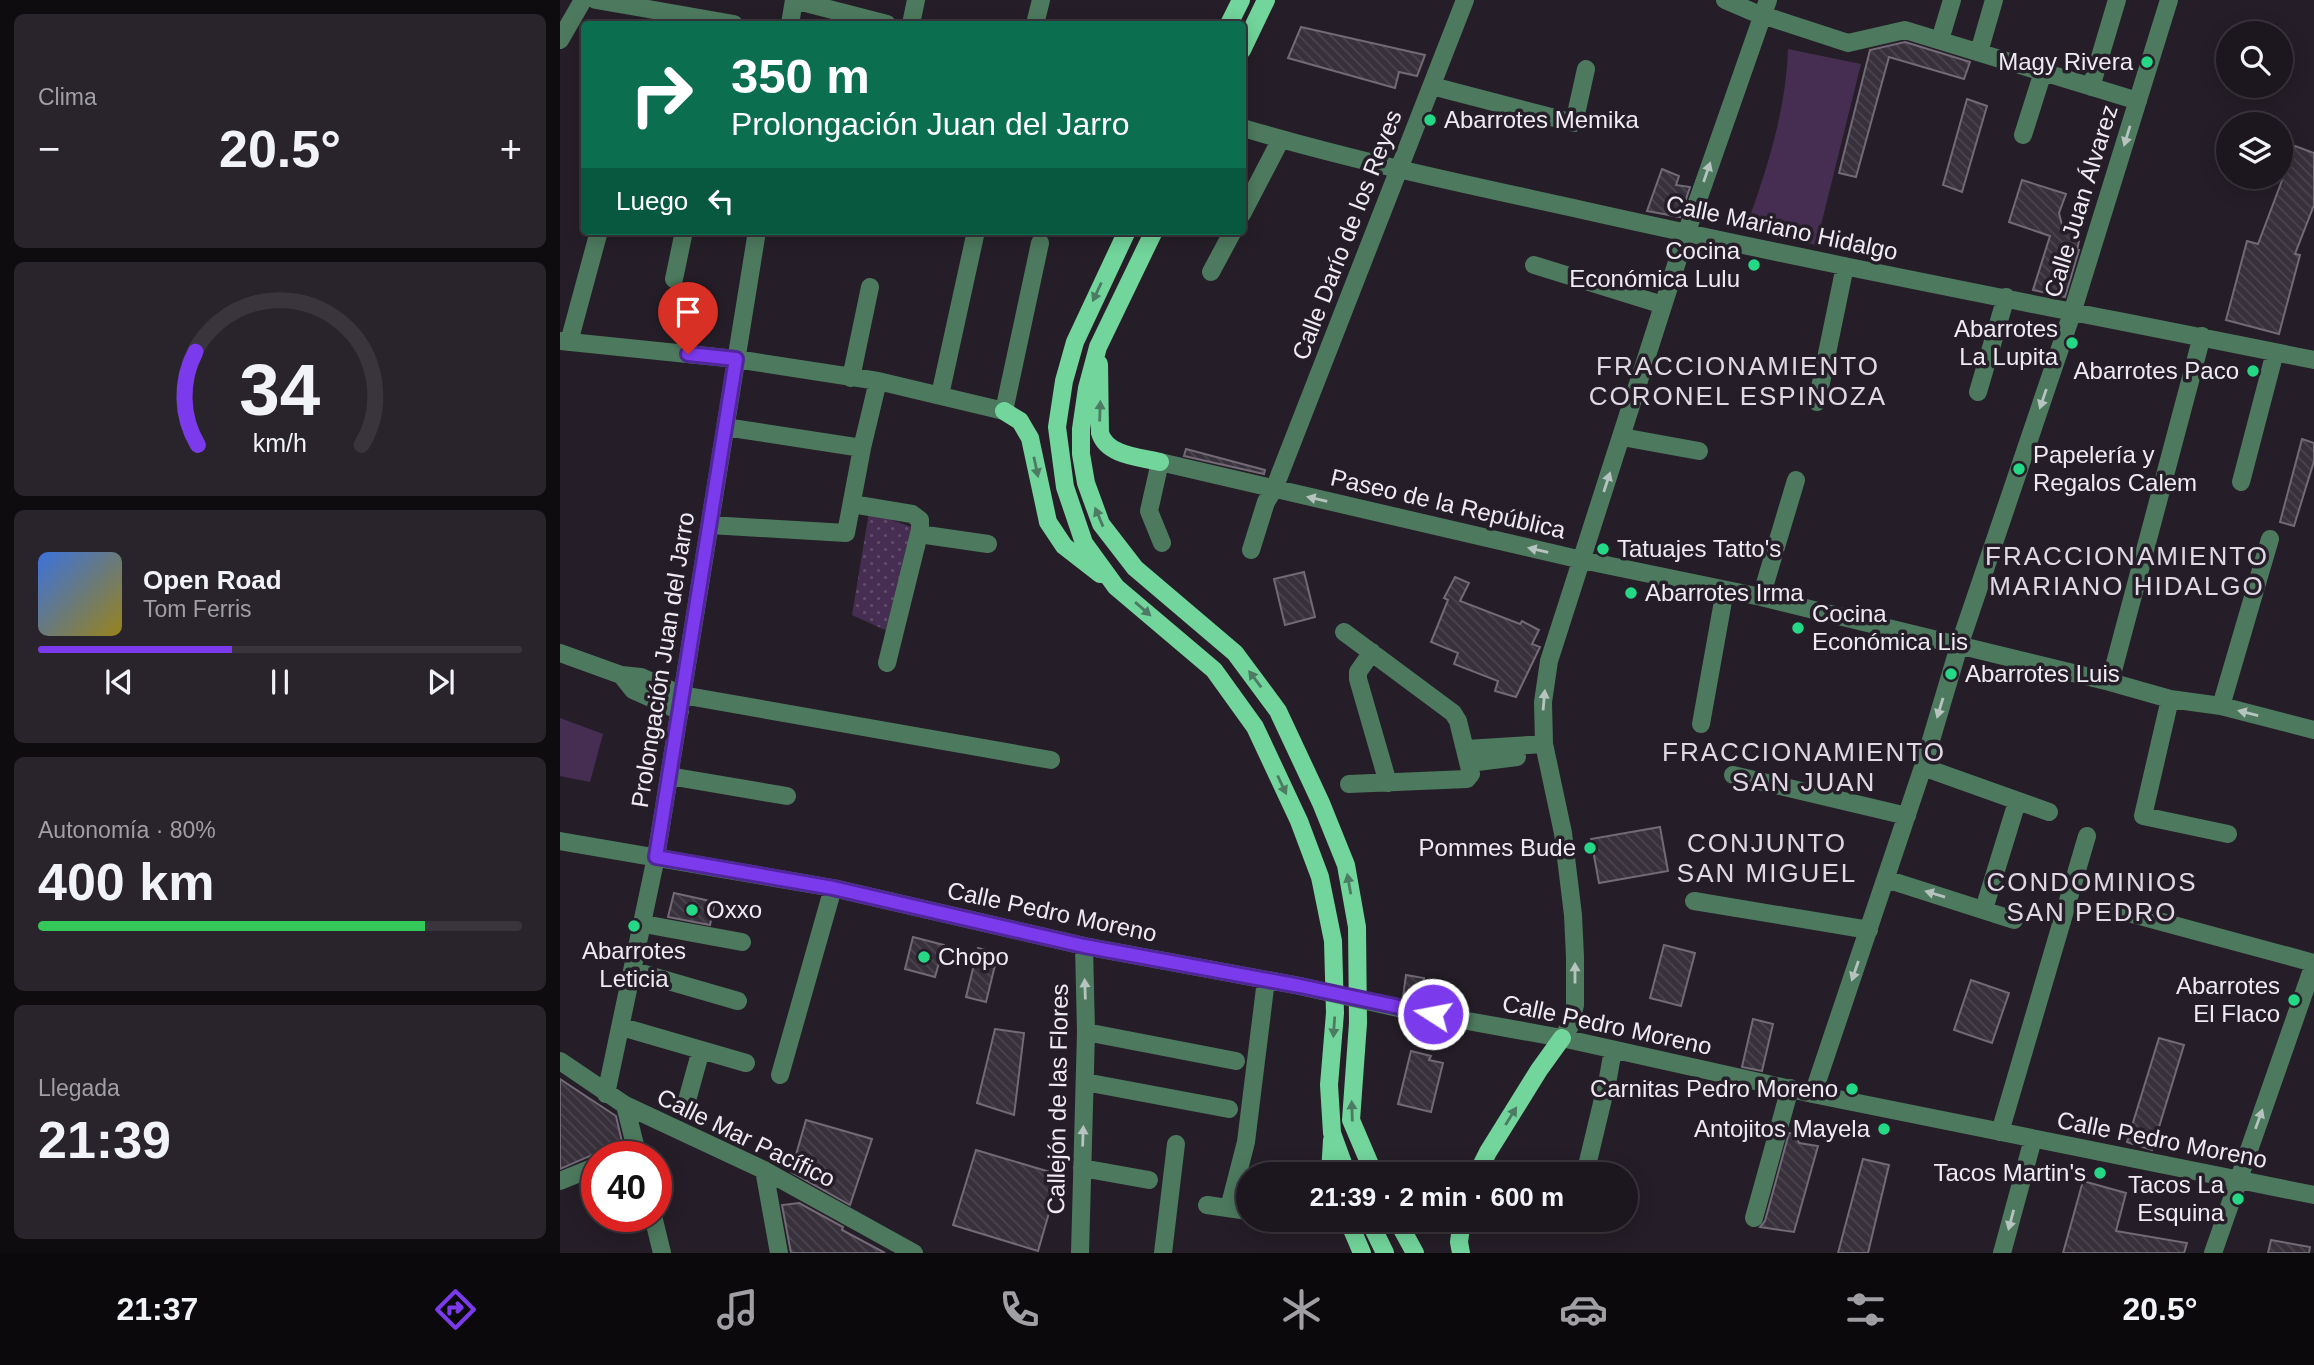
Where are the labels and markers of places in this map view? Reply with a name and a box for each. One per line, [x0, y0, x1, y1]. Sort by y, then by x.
place label: Magy Rivera [1998, 48, 2134, 75]
marker: Magy Rivera [2139, 54, 2155, 70]
place label: Abarrotes Memika [1444, 106, 1639, 133]
marker: Abarrotes Memika [1422, 112, 1438, 128]
place label: Cocina Económica Lulu [1569, 237, 1741, 292]
marker: Cocina Económica Lulu [1746, 257, 1762, 273]
pin [658, 282, 718, 354]
place label: Abarrotes La Lupita [1954, 315, 2059, 370]
marker: Abarrotes La Lupita [2064, 335, 2080, 351]
place label: Abarrotes Paco [2074, 357, 2239, 384]
marker: Abarrotes Paco [2245, 363, 2261, 379]
place label: Papelería y Regalos Calem [2033, 441, 2197, 496]
marker: Papelería y Regalos Calem [2011, 461, 2027, 477]
place label: Tatuajes Tatto's [1617, 535, 1781, 562]
marker: Tatuajes Tatto's [1595, 541, 1611, 557]
place label: Abarrotes Irma [1645, 579, 1804, 606]
marker: Abarrotes Irma [1623, 585, 1639, 601]
place label: Cocina Económica Lis [1812, 600, 1968, 655]
marker: Cocina Económica Lis [1790, 620, 1806, 636]
place label: Abarrotes Luis [1965, 660, 2120, 687]
marker: Abarrotes Luis [1943, 666, 1959, 682]
place label: Pommes Bude [1419, 834, 1576, 861]
marker: Pommes Bude [1582, 840, 1598, 856]
place label: Oxxo [706, 896, 762, 923]
marker: Oxxo [684, 902, 700, 918]
marker: Abarrotes Leticia [626, 918, 642, 934]
place label: Abarrotes Leticia [582, 937, 686, 992]
place label: Chopo [938, 943, 1009, 970]
marker: Chopo [916, 949, 932, 965]
place label: Abarrotes El Flaco [2176, 972, 2280, 1027]
marker: Abarrotes El Flaco [2286, 992, 2302, 1008]
place label: Carnitas Pedro Moreno [1590, 1075, 1838, 1102]
marker: Carnitas Pedro Moreno [1844, 1081, 1860, 1097]
place label: Antojitos Mayela [1694, 1115, 1871, 1142]
marker: Antojitos Mayela [1876, 1121, 1892, 1137]
place label: Tacos Martin's [1933, 1159, 2086, 1186]
marker: Tacos Martin's [2092, 1165, 2108, 1181]
place label: Tacos La Esquina [2128, 1171, 2225, 1226]
marker: Tacos La Esquina [2230, 1191, 2246, 1207]

